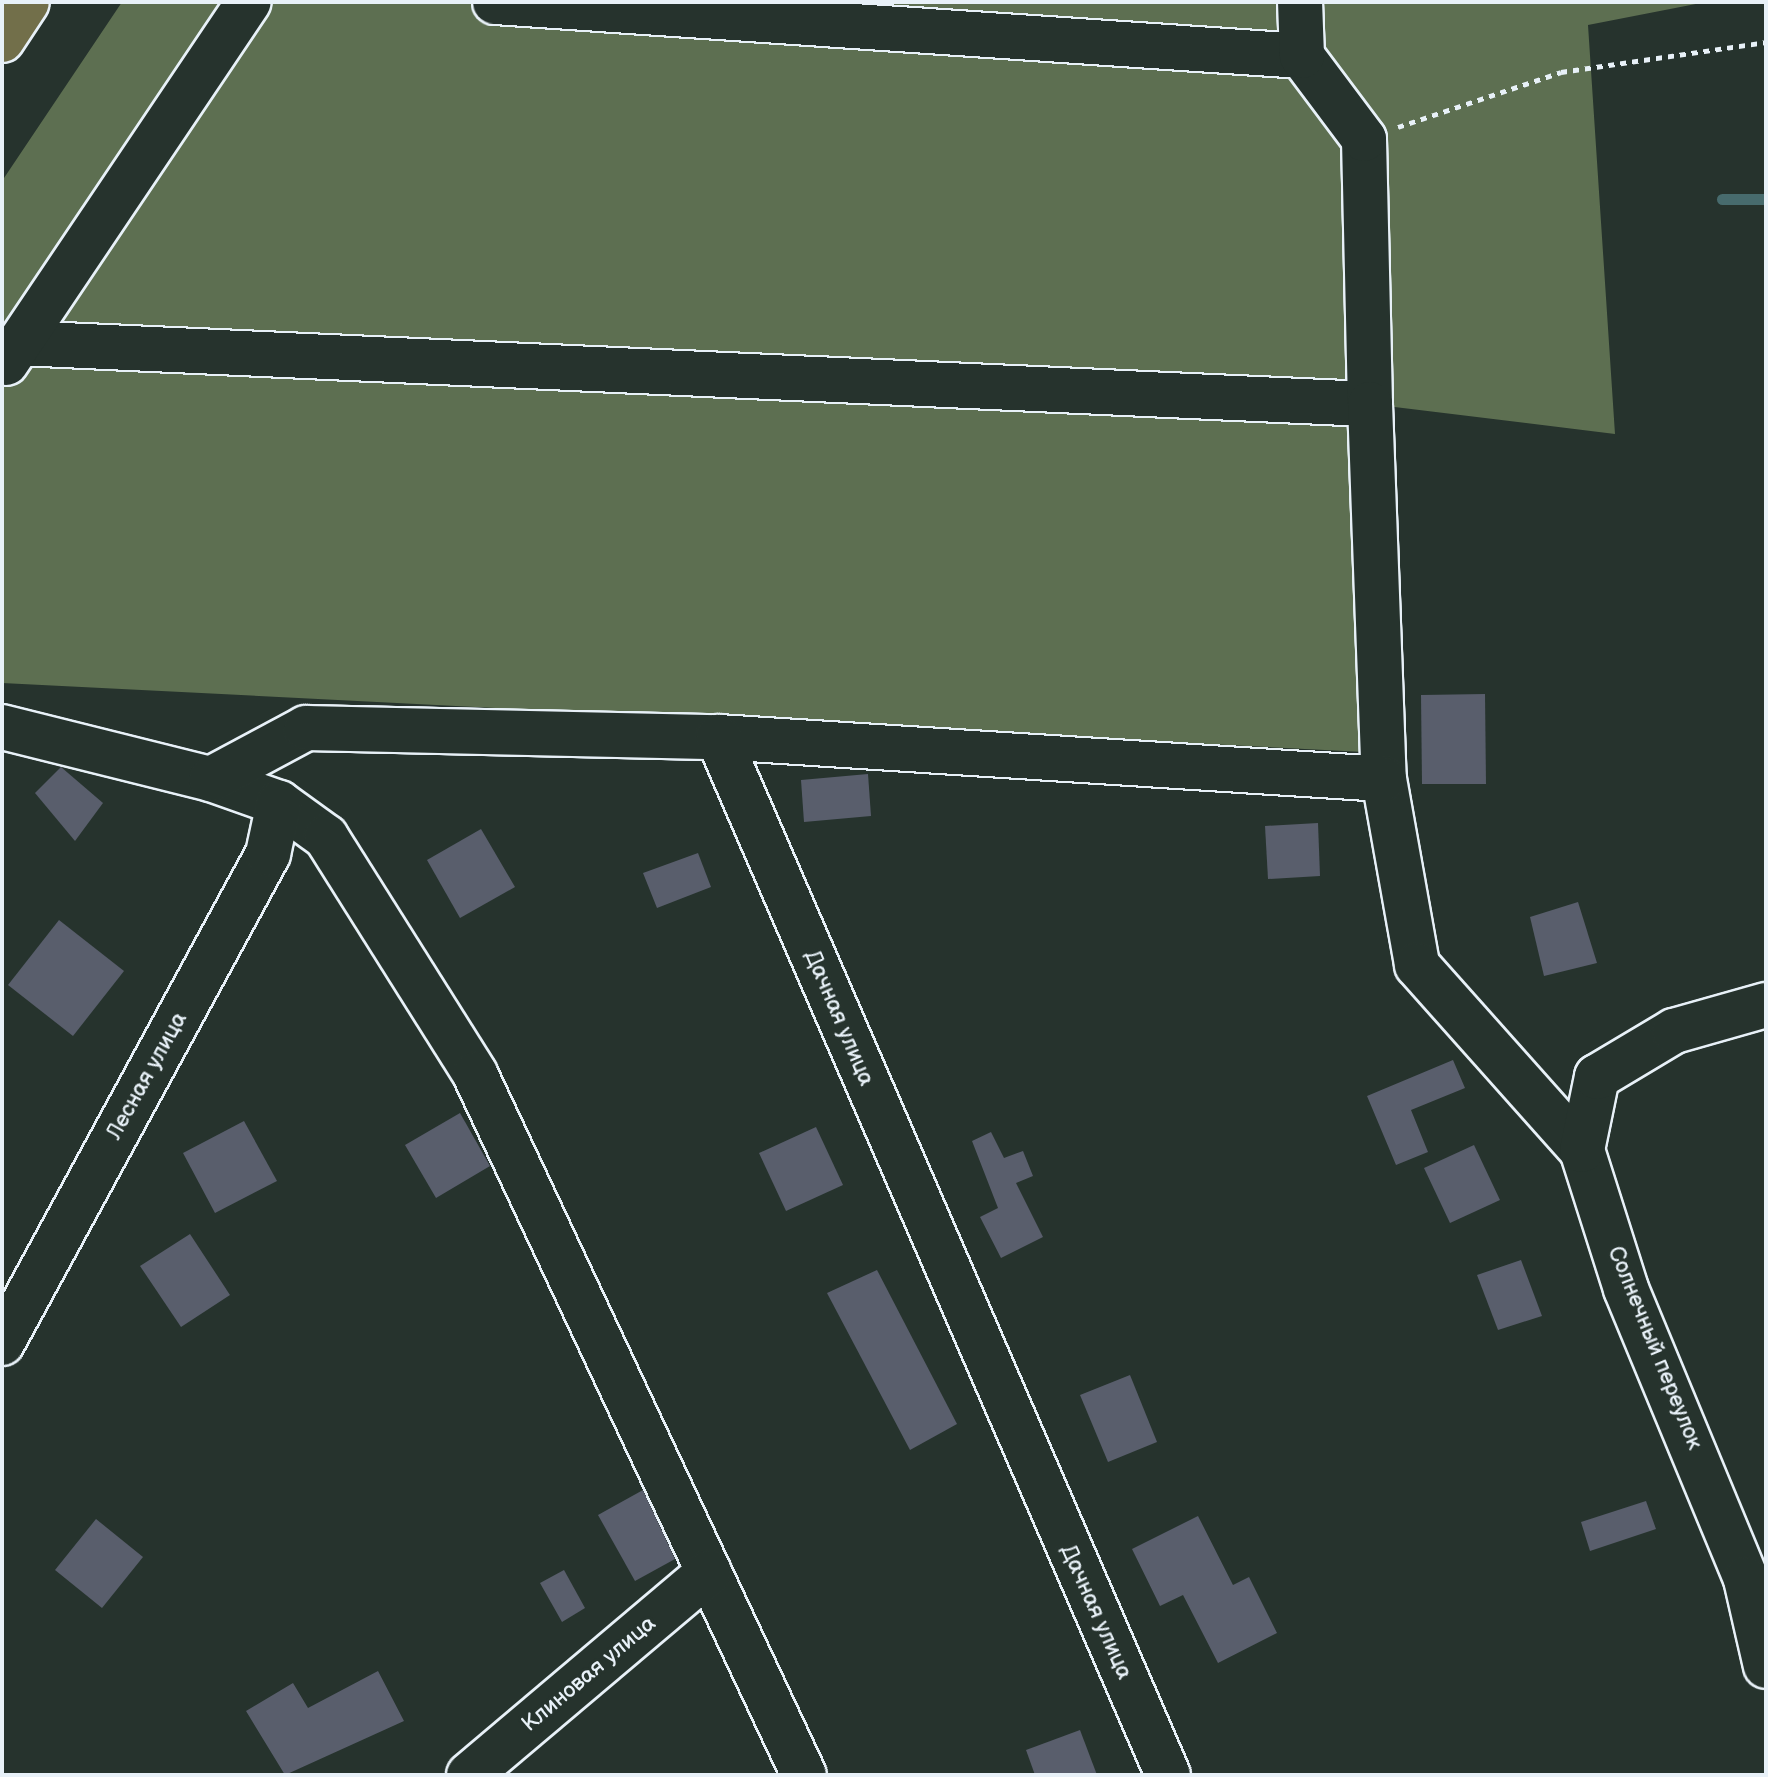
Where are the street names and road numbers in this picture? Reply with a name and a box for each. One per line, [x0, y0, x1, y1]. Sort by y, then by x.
street label: Дачная улица [799, 946, 879, 1090]
street label: Лесная улица [101, 1008, 193, 1144]
street label: Солнечный переулок [1602, 1242, 1708, 1454]
street label: Дачная улица [1055, 1541, 1137, 1683]
street label: Клиновая улица [517, 1610, 661, 1738]

